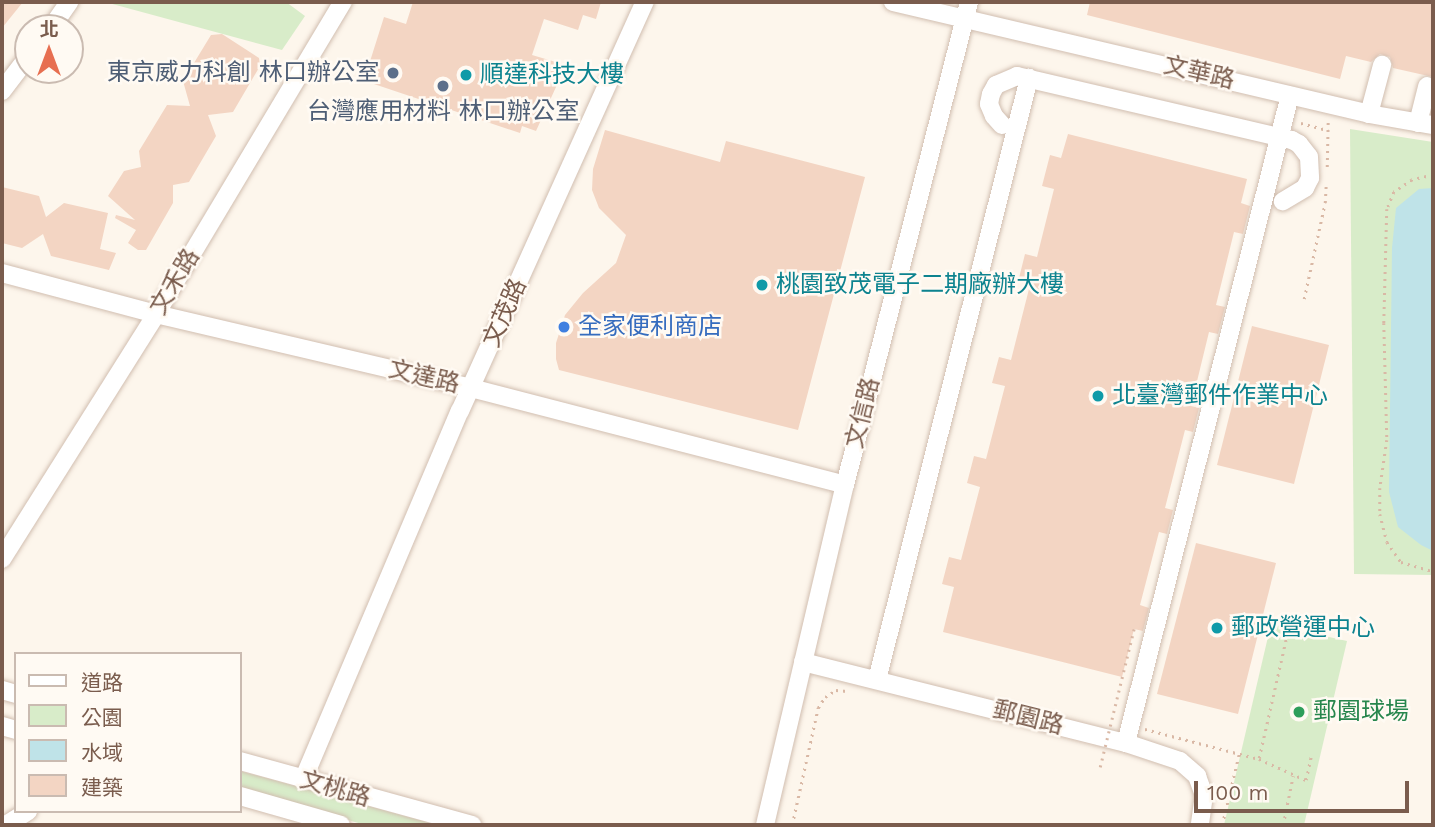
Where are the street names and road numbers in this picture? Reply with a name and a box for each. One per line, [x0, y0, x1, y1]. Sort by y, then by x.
street label: 文華路 [1161, 51, 1237, 95]
street label: 文禾路 [144, 244, 206, 320]
street label: 文茂路 [477, 274, 533, 352]
street label: 文達路 [386, 355, 462, 399]
street label: 文信路 [840, 375, 886, 451]
street label: 郵園路 [990, 695, 1066, 741]
street label: 文桃路 [296, 765, 374, 813]

